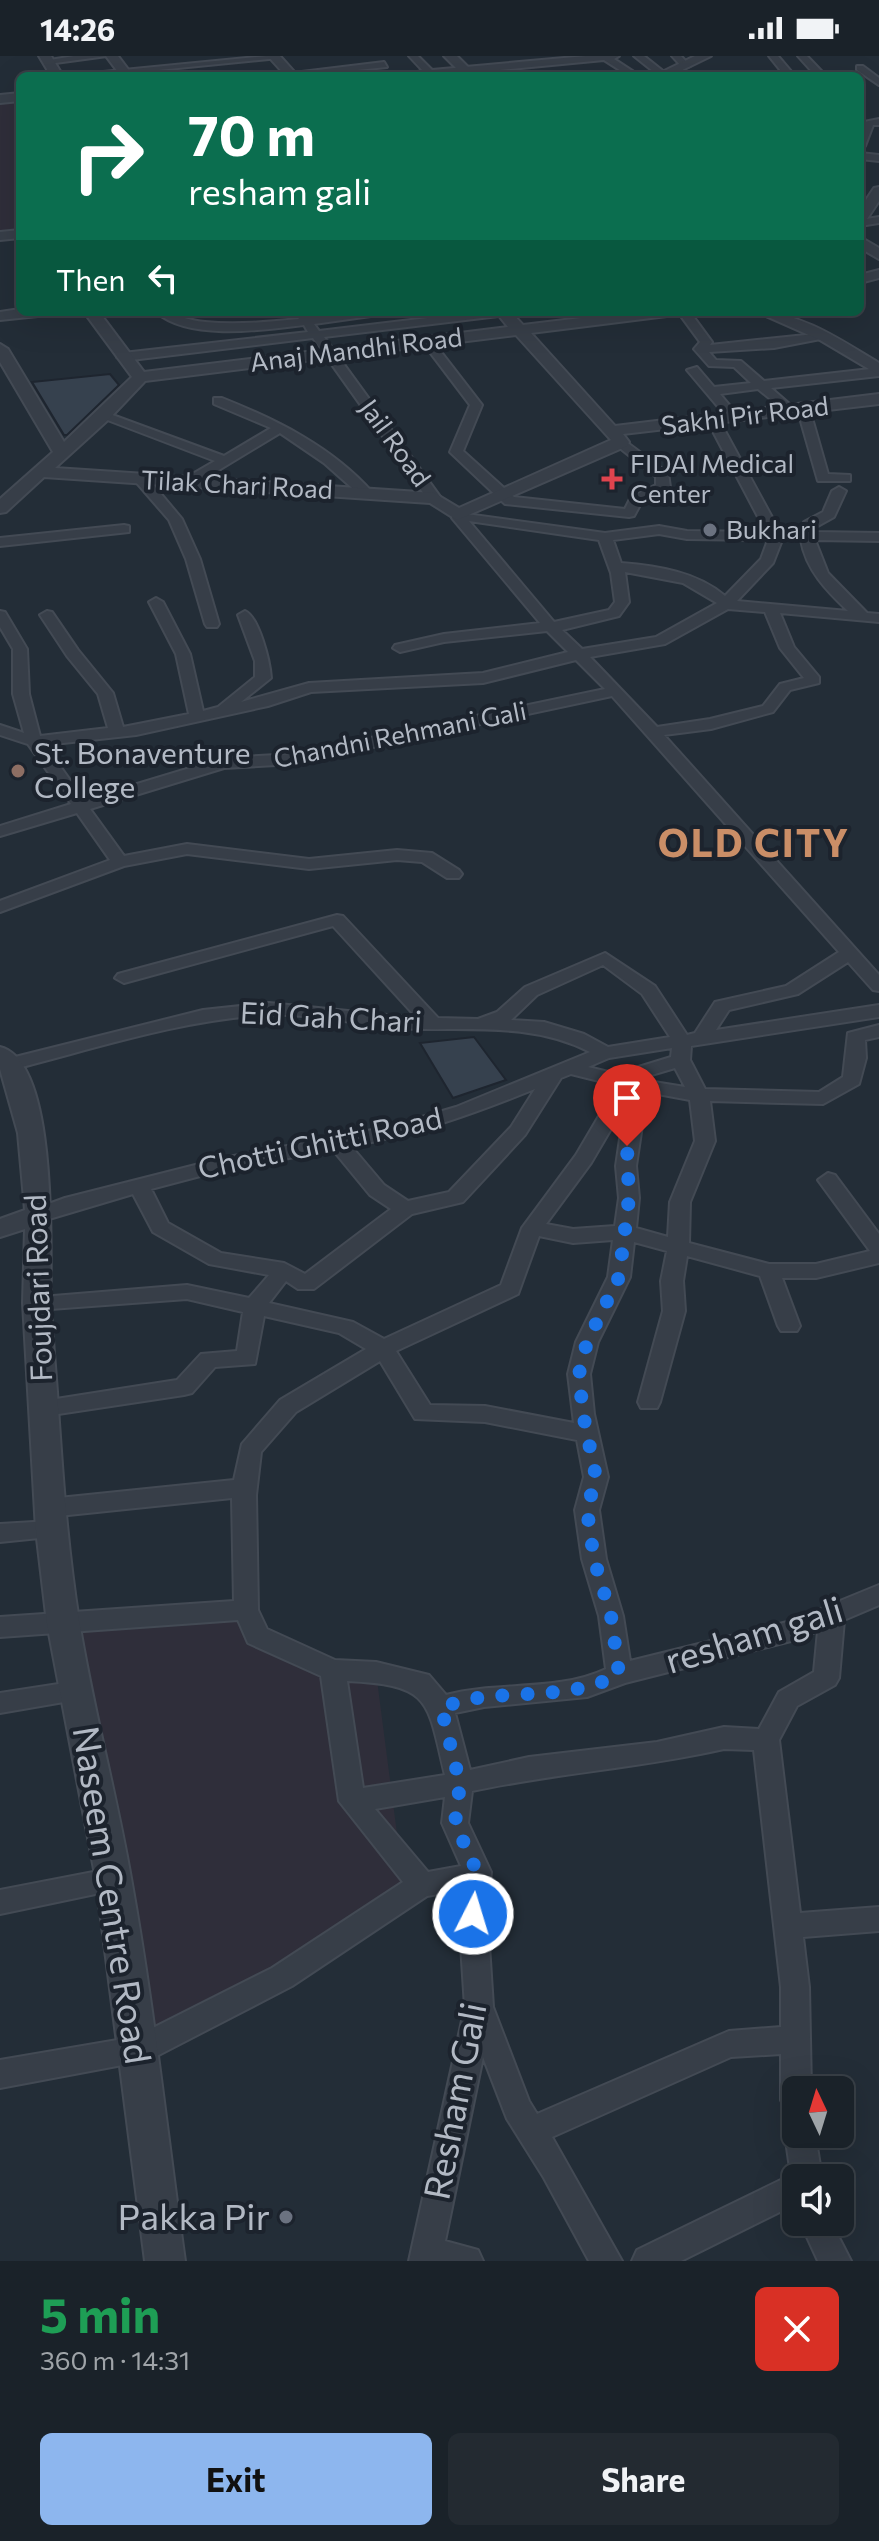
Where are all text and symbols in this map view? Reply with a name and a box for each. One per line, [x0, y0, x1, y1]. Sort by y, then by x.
text: 14:26 [40, 10, 115, 47]
text: 70 m [188, 99, 315, 168]
icon: right [56, 104, 160, 208]
text: resham gali [188, 168, 371, 212]
icon: left [141, 256, 185, 300]
text: Then [56, 260, 125, 297]
street label: Anaj Mandhi Road [248, 320, 464, 377]
street label: Sakhi Pir Road [659, 389, 830, 440]
street label: Jail Road [354, 392, 438, 492]
place label: FIDAI Medical Center [630, 447, 794, 508]
street label: Tilak Chari Road [141, 463, 334, 504]
marker: FIDAI Medical Center [601, 468, 623, 490]
place label: Bukhari [726, 513, 817, 544]
marker: Bukhari [701, 521, 719, 539]
street label: Chandni Rehmani Gali [271, 694, 529, 773]
place label: St. Bonaventure College [34, 733, 250, 804]
marker: St. Bonaventure College [9, 762, 27, 780]
district label: OLD CITY [658, 818, 850, 865]
street label: Eid Gah Chari [239, 992, 423, 1039]
pin [593, 1064, 661, 1146]
icon: arrive [605, 1076, 649, 1120]
street label: Chotti Ghitti Road [194, 1098, 445, 1185]
street label: Foujdari Road [15, 1194, 58, 1382]
street label: resham gali [659, 1585, 848, 1681]
street label: Naseem Centre Road [66, 1723, 162, 2067]
position arrow [431, 1872, 515, 1956]
street label: Resham Gali [412, 1998, 494, 2203]
north arrow [782, 2076, 854, 2148]
map controls [782, 2076, 854, 2236]
button: sound [782, 2164, 854, 2236]
place label: Pakka Pir [118, 2193, 270, 2237]
marker: Pakka Pir [277, 2208, 295, 2226]
text: 5 min [40, 2284, 160, 2343]
button: close [755, 2287, 839, 2371]
text: 360 m · 14:31 [40, 2344, 190, 2375]
button: Exit [40, 2433, 432, 2525]
button: Share [448, 2433, 839, 2525]

